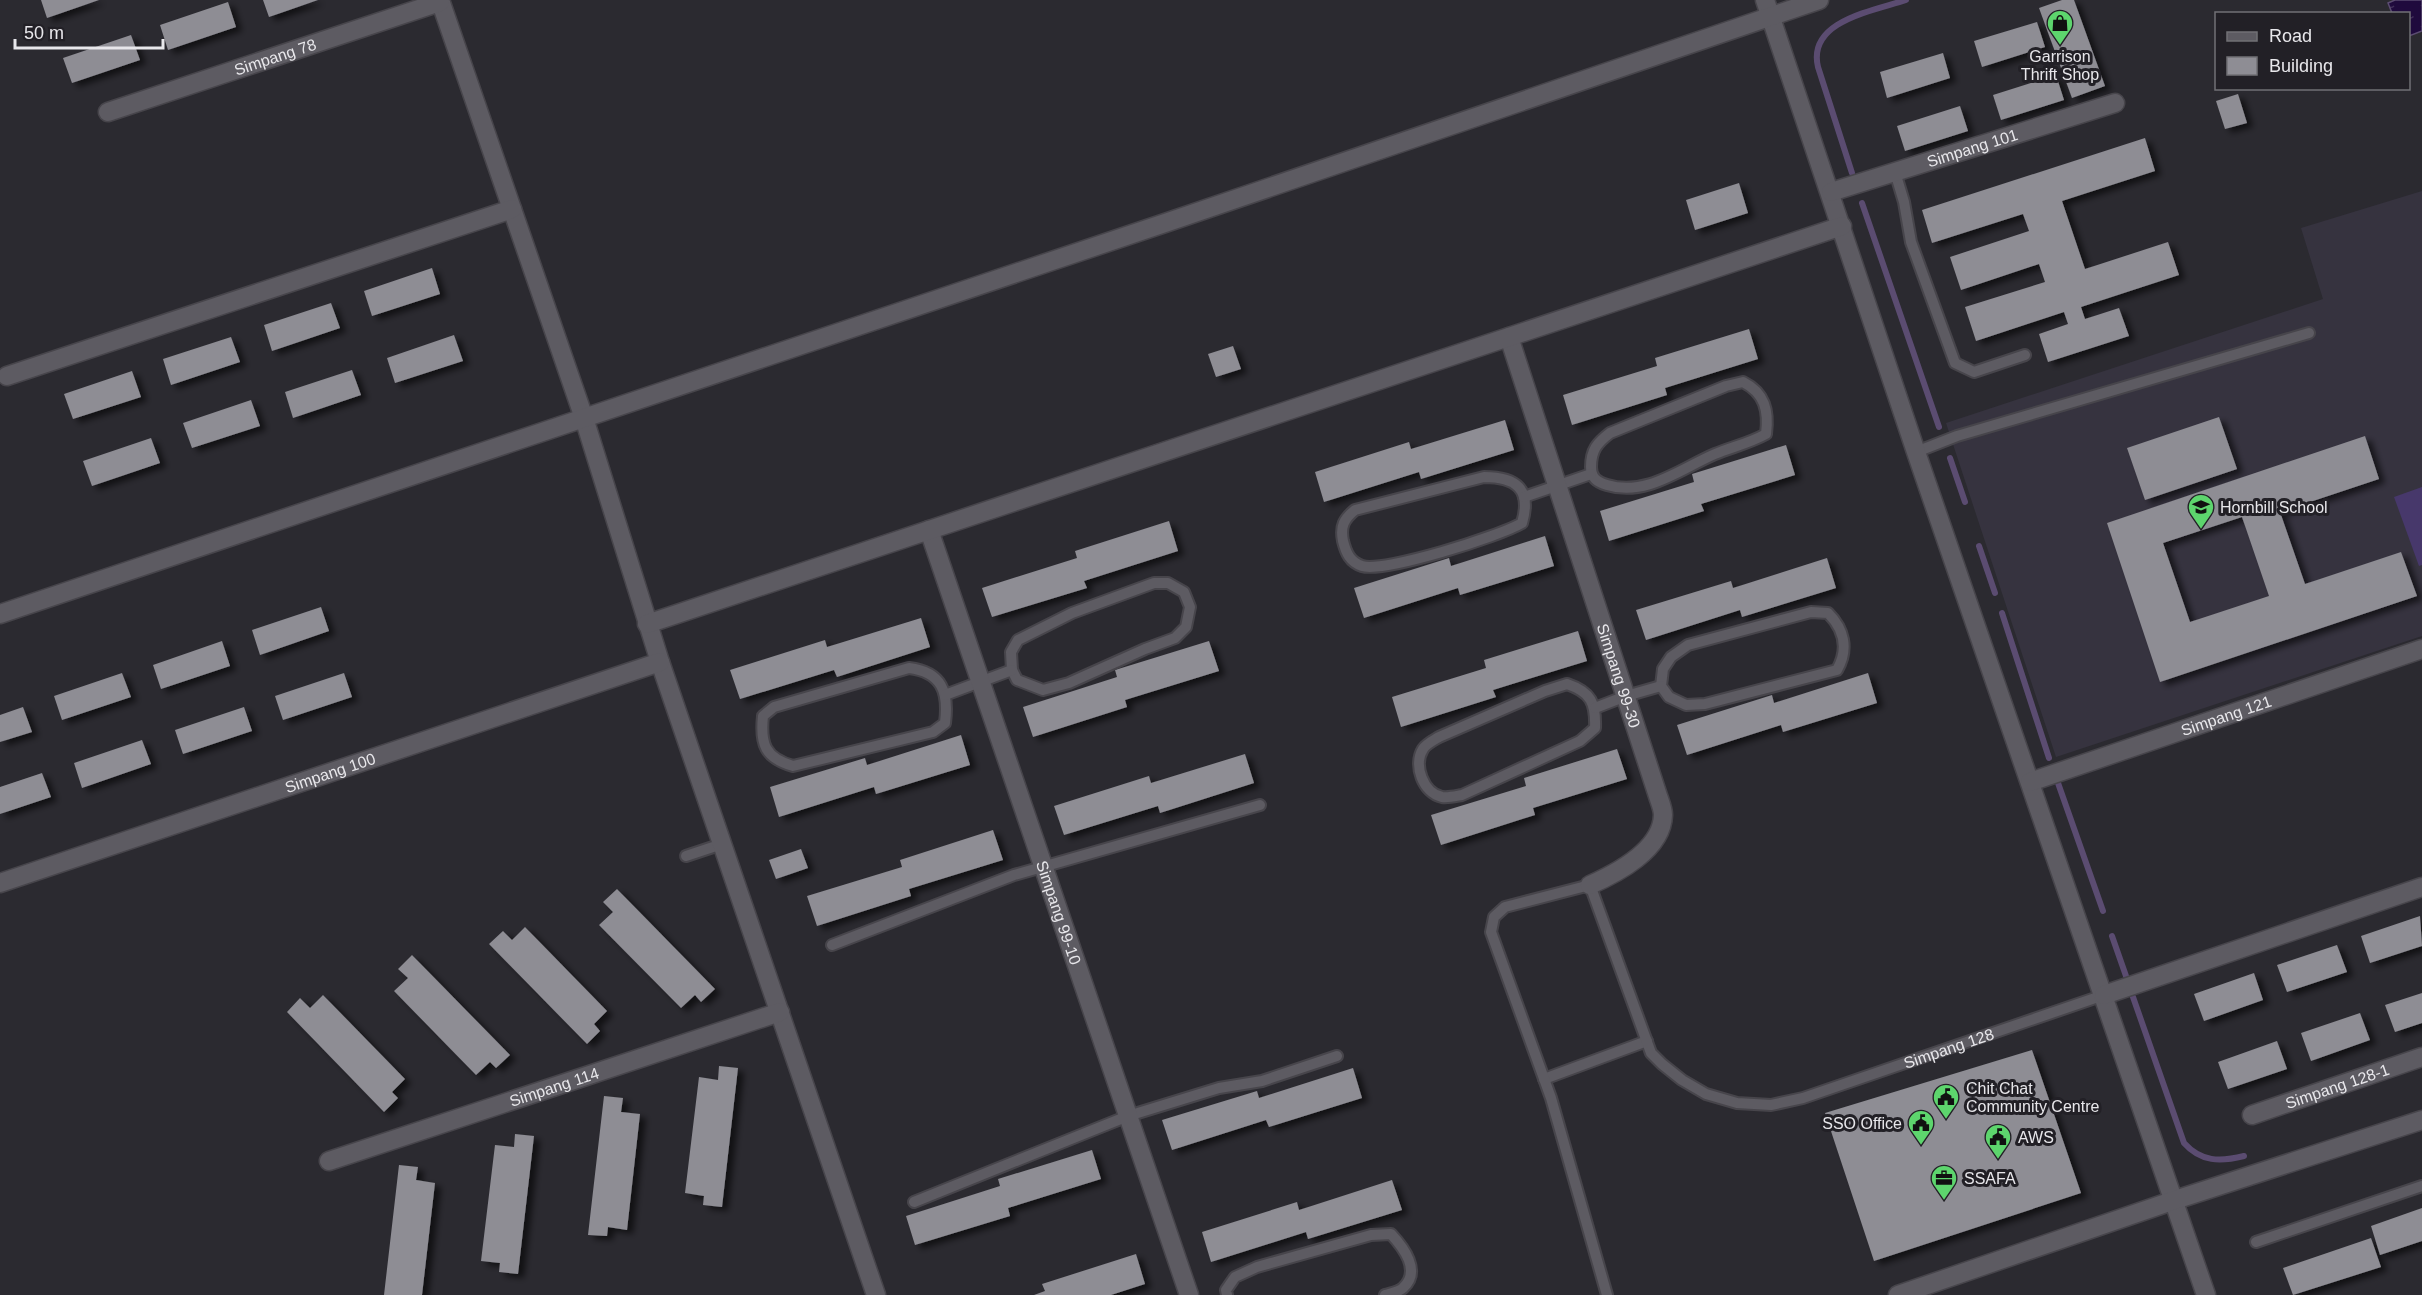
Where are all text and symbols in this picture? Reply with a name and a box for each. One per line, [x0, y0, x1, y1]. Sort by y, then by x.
shop icon: Garrison Thrift Shop [2045, 8, 2075, 46]
scale bar [15, 12, 164, 50]
legend [2215, 12, 2410, 90]
text: 50 m [24, 23, 64, 43]
text: Road [2269, 26, 2312, 46]
street label: Simpang 78 [232, 35, 318, 78]
place label: Garrison Thrift Shop [2021, 48, 2099, 83]
text: Building [2269, 56, 2333, 76]
street label: Simpang 101 [1925, 125, 2020, 170]
school or university icon: Hornbill School [2186, 492, 2216, 530]
place label: Hornbill School [2220, 499, 2328, 516]
street label: Simpang 99-30 [1594, 621, 1644, 730]
street label: Simpang 121 [2179, 692, 2274, 739]
street label: Simpang 100 [283, 749, 378, 796]
street label: Simpang 99-10 [1033, 858, 1085, 967]
street label: Simpang 128 [1901, 1025, 1996, 1071]
street label: Simpang 128-1 [2283, 1060, 2391, 1112]
street label: Simpang 114 [507, 1064, 601, 1109]
place label: Chit Chat Community Centre [1966, 1080, 2099, 1115]
public building icon: Chit Chat Community Centre [1931, 1082, 1961, 1120]
public building icon: SSO Office [1906, 1108, 1936, 1146]
place label: SSO Office [1822, 1115, 1902, 1132]
public building icon: AWS [1983, 1122, 2013, 1160]
place label: AWS [2018, 1129, 2054, 1146]
office icon: SSAFA [1929, 1163, 1959, 1201]
place label: SSAFA [1964, 1170, 2016, 1187]

